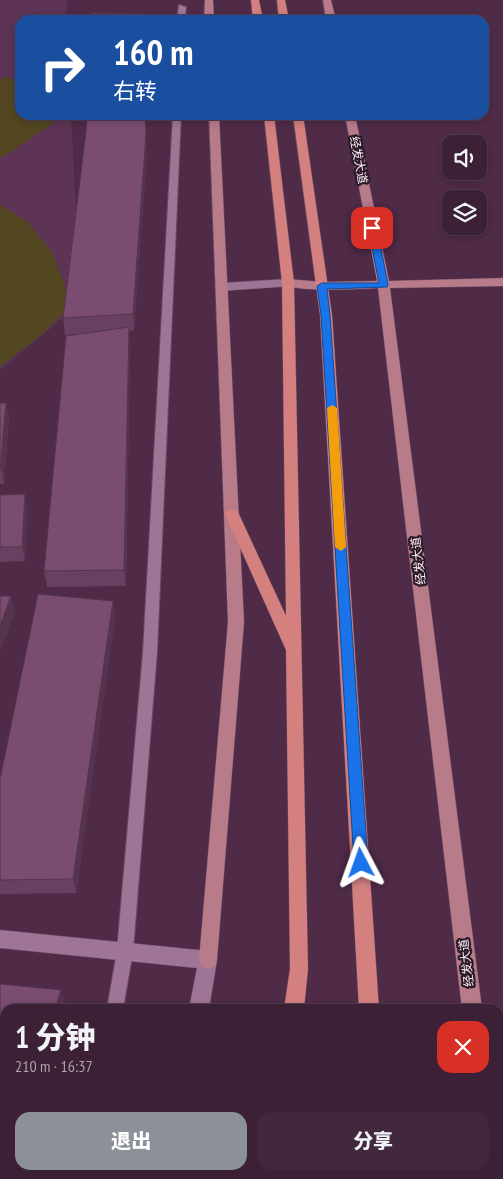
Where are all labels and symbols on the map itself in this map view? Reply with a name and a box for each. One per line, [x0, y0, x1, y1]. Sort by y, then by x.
street label: 经发大道 [347, 135, 371, 185]
pin [351, 207, 393, 249]
street label: 经发大道 [408, 536, 428, 586]
position arrow [334, 836, 386, 888]
street label: 经发大道 [456, 938, 476, 988]

